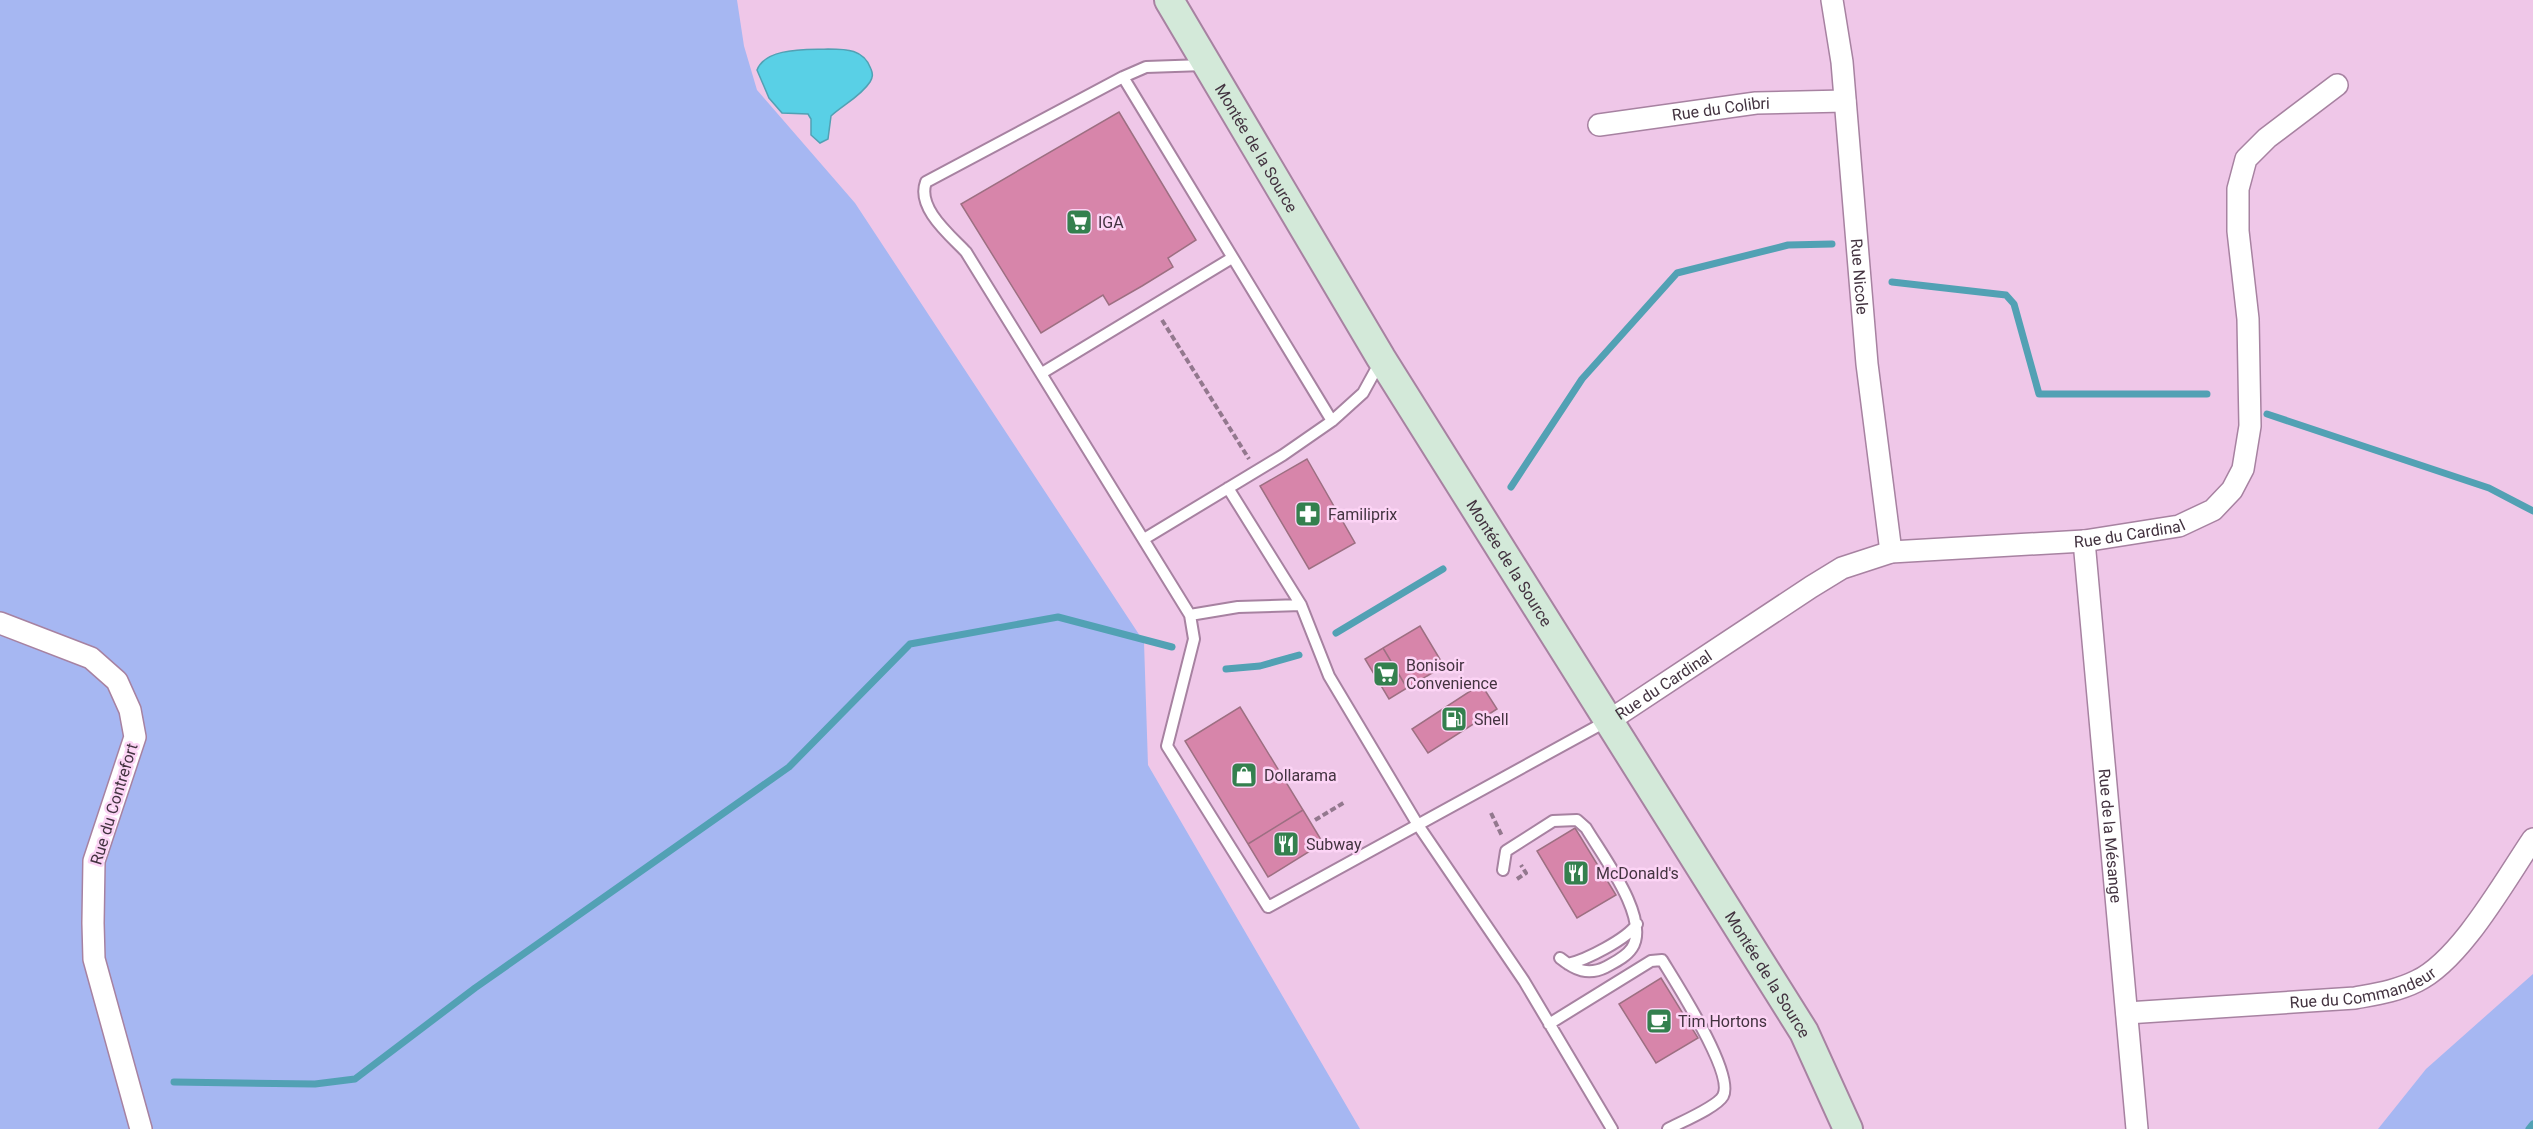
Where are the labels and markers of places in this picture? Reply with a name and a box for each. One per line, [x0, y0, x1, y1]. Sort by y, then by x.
supermarket icon: IGA [1064, 207, 1094, 237]
place label: IGA [1098, 213, 1124, 232]
pharmacy icon: Familiprix [1293, 499, 1323, 529]
place label: Familiprix [1328, 505, 1397, 524]
place label: Bonisoir Convenience [1406, 656, 1497, 693]
supermarket icon: Bonisoir Convenience [1371, 659, 1401, 689]
fuel station icon: Shell [1439, 704, 1469, 734]
place label: Shell [1474, 710, 1509, 729]
shop icon: Dollarama [1229, 760, 1259, 790]
place label: Dollarama [1264, 766, 1337, 785]
restaurant icon: Subway [1271, 829, 1301, 859]
place label: Subway [1306, 835, 1362, 854]
restaurant icon: McDonald's [1561, 858, 1591, 888]
place label: McDonald's [1596, 864, 1679, 883]
cafe icon: Tim Hortons [1644, 1006, 1674, 1036]
place label: Tim Hortons [1678, 1012, 1767, 1031]

